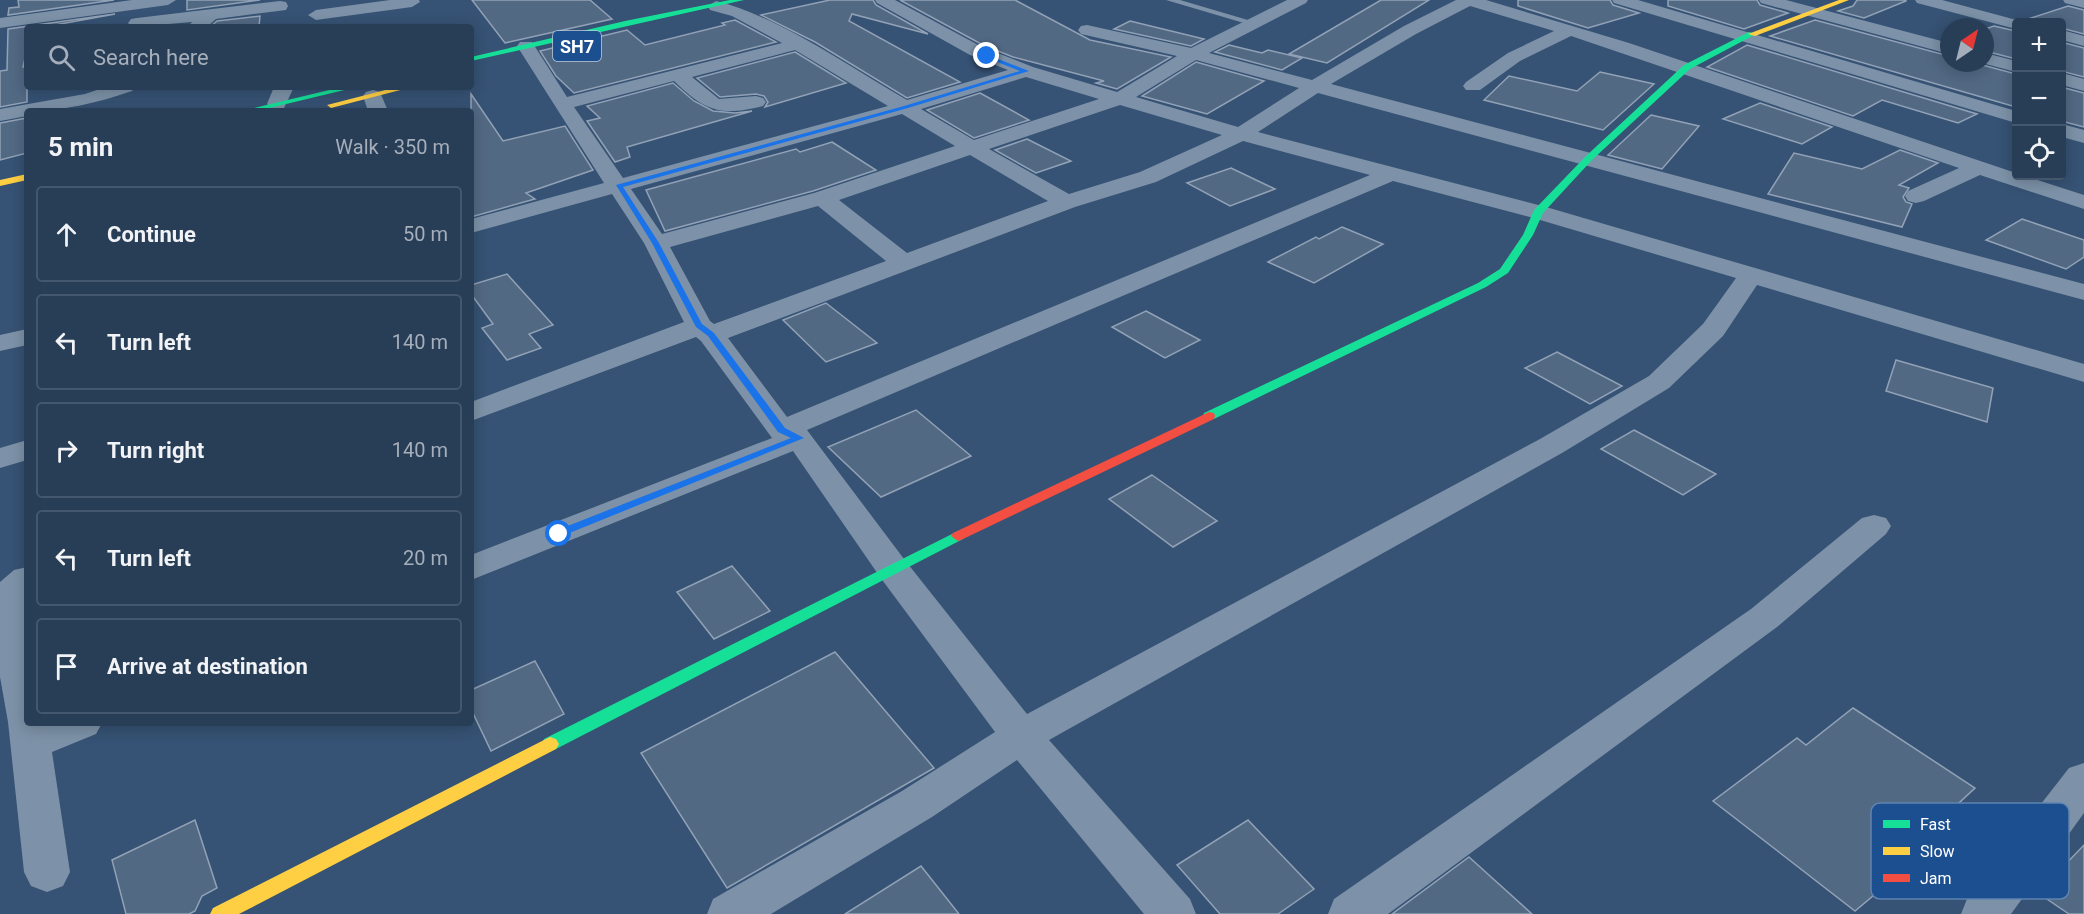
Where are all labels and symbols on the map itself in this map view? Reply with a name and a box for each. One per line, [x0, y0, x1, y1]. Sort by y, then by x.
north arrow [1940, 18, 1994, 72]
road number: SH7 [553, 31, 601, 61]
route end [973, 42, 999, 68]
route start [545, 520, 571, 546]
legend [1871, 803, 2069, 899]
text: Fast [1920, 815, 1951, 834]
text: Slow [1920, 842, 1955, 861]
text: Jam [1920, 869, 1952, 888]

